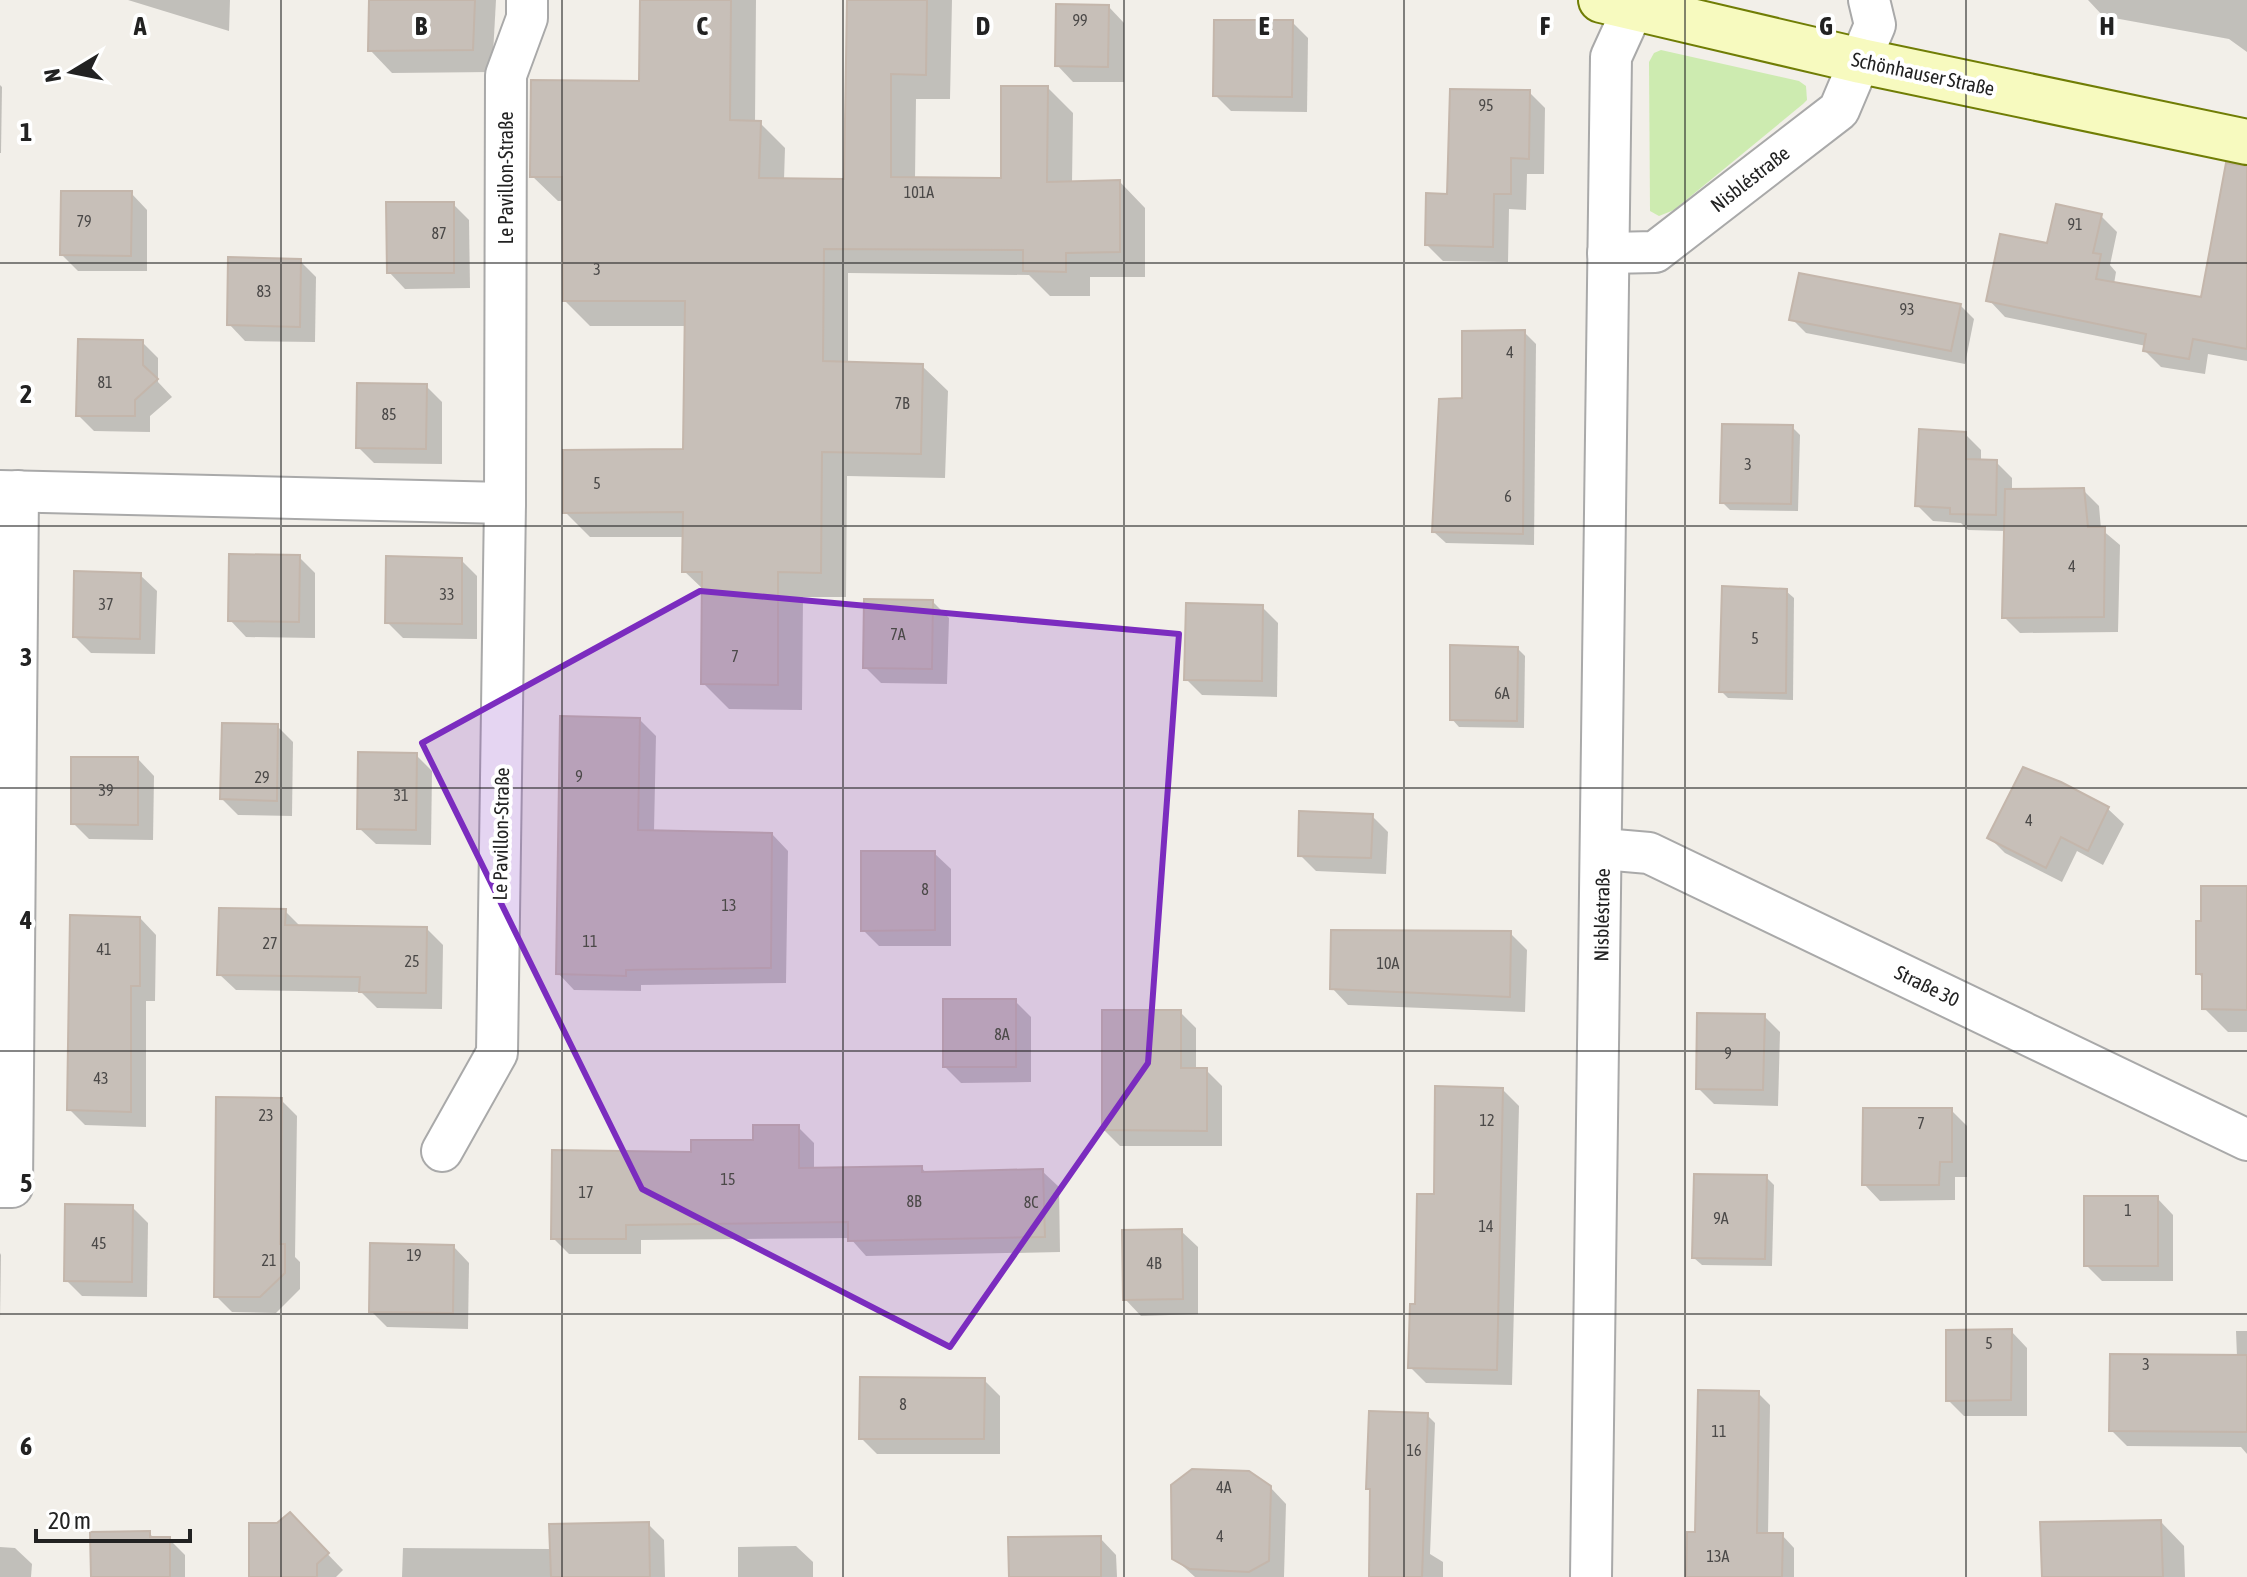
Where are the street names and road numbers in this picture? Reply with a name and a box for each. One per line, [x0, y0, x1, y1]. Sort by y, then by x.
street label: Schönhauser Straße [1850, 47, 1997, 100]
street label: Le Pavillon-Straße [494, 111, 517, 245]
street label: Nisbléstraße [1706, 141, 1794, 216]
street label: Le Pavillon-Straße [488, 767, 513, 901]
street label: Nisbléstraße [1589, 868, 1614, 962]
street label: Straße 30 [1891, 960, 1963, 1011]

